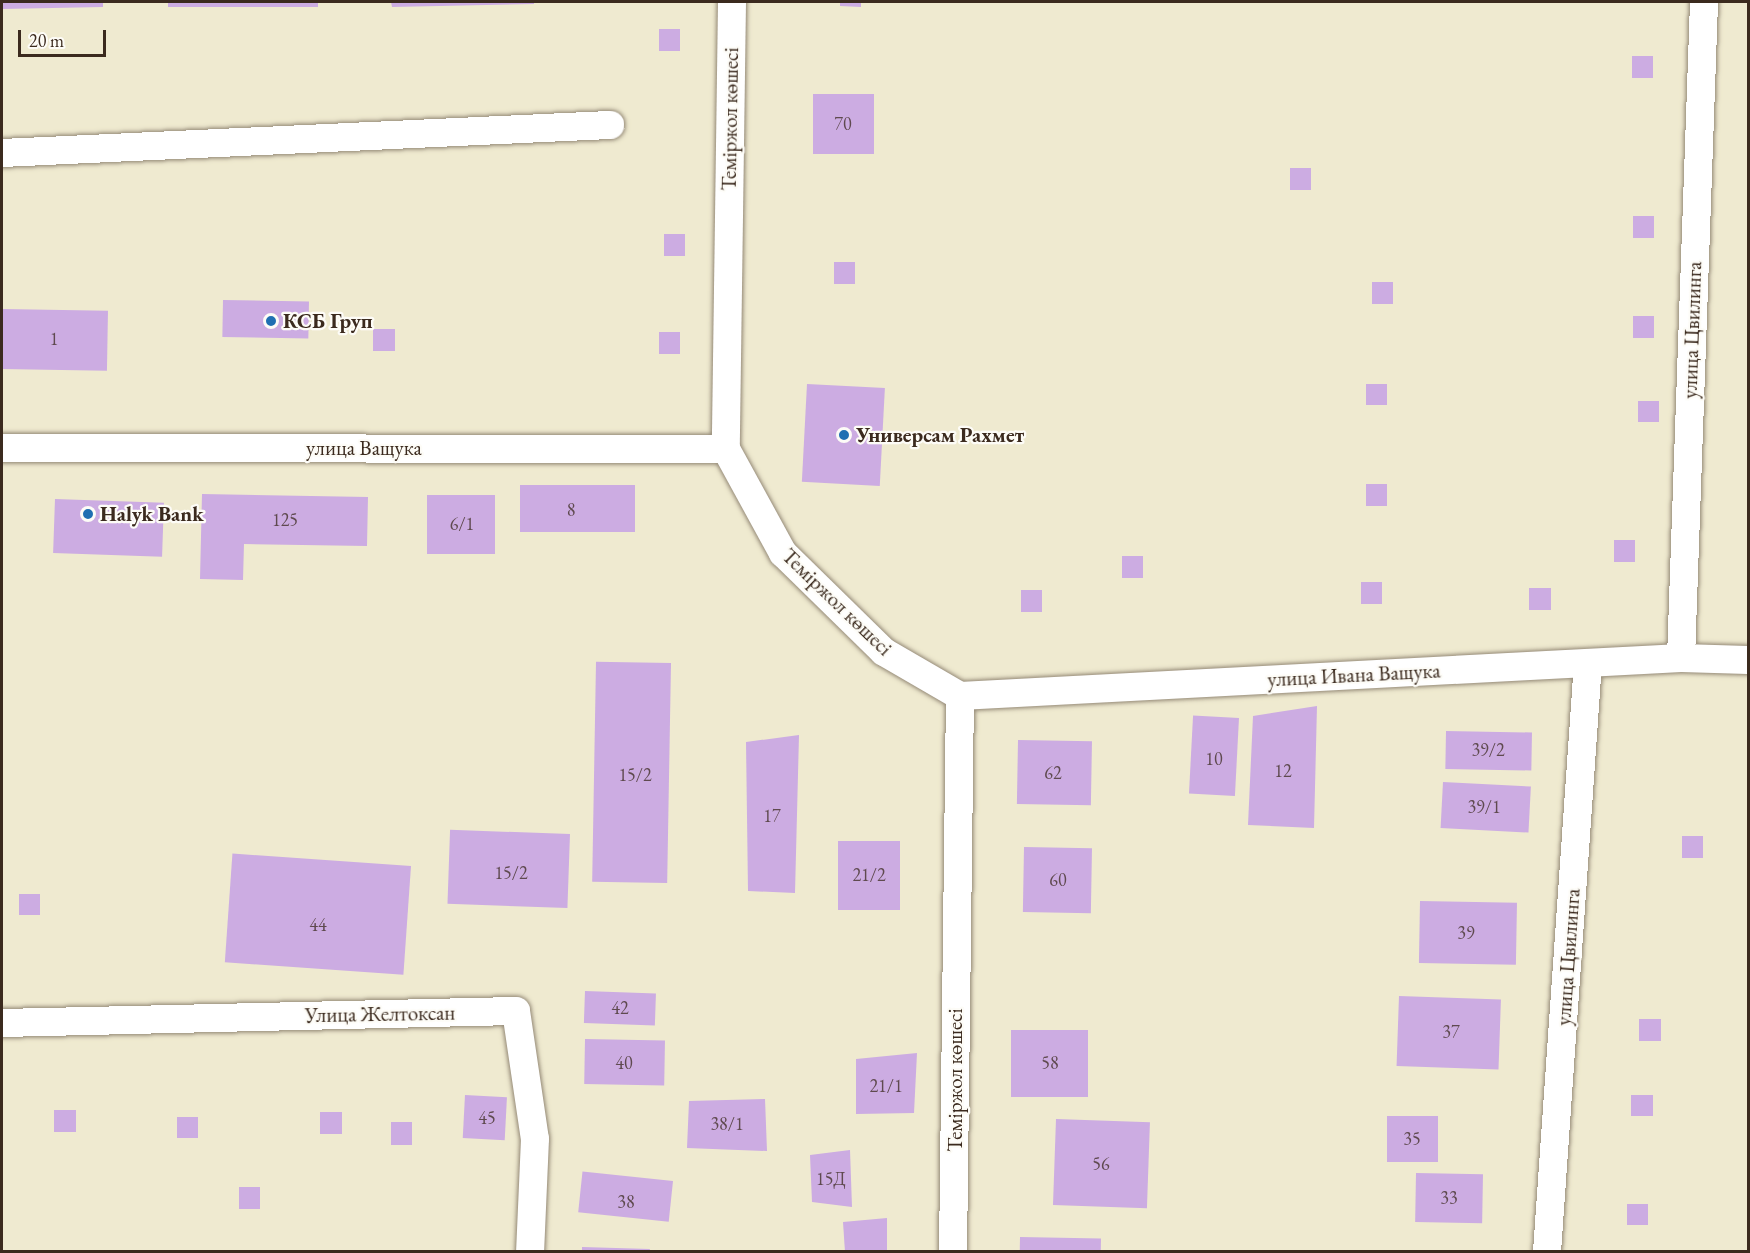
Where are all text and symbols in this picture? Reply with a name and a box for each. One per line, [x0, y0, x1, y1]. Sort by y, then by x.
scale bar [21, 18, 110, 56]
text: 20 m [29, 29, 64, 52]
street label: Теміржол көшесі [716, 47, 744, 191]
house number: 70 [834, 113, 852, 135]
street label: улица Цвилинга [1677, 261, 1707, 399]
place label: КСБ Груп [283, 308, 373, 334]
marker: КСБ Груп [264, 314, 278, 328]
house number: 1 [50, 328, 58, 350]
place label: Универсам Рахмет [856, 422, 1024, 448]
marker: Универсам Рахмет [837, 428, 851, 442]
street label: улица Ващука [306, 435, 422, 461]
house number: 8 [567, 499, 575, 521]
place label: Halyk Bank [100, 501, 204, 527]
marker: Halyk Bank [81, 507, 95, 521]
house number: 125 [272, 509, 298, 531]
house number: 6/1 [450, 513, 474, 535]
street label: Теміржол көшесі [777, 543, 897, 661]
street label: улица Ивана Ващука [1267, 658, 1441, 692]
house number: 39/2 [1471, 739, 1505, 761]
house number: 10 [1205, 748, 1223, 770]
house number: 12 [1274, 760, 1292, 782]
house number: 62 [1044, 762, 1062, 784]
house number: 15/2 [618, 764, 652, 786]
house number: 39/1 [1467, 796, 1501, 818]
house number: 17 [763, 805, 781, 827]
house number: 15/2 [494, 862, 528, 884]
house number: 21/2 [852, 864, 886, 886]
house number: 60 [1049, 869, 1067, 891]
street label: улица Цвилинга [1551, 888, 1585, 1026]
house number: 44 [309, 914, 327, 936]
house number: 39 [1457, 922, 1475, 944]
house number: 42 [611, 997, 629, 1019]
street label: Улица Желтоксан [305, 1000, 455, 1028]
street label: Теміржол көшесі [942, 1008, 968, 1152]
house number: 37 [1442, 1021, 1460, 1043]
house number: 40 [615, 1052, 633, 1074]
house number: 58 [1041, 1052, 1059, 1074]
house number: 21/1 [869, 1075, 903, 1097]
house number: 45 [478, 1107, 496, 1129]
house number: 38/1 [710, 1113, 744, 1135]
house number: 35 [1403, 1128, 1421, 1150]
house number: 56 [1092, 1153, 1110, 1175]
house number: 15Д [816, 1168, 846, 1190]
house number: 33 [1440, 1187, 1458, 1209]
house number: 38 [617, 1191, 635, 1213]

